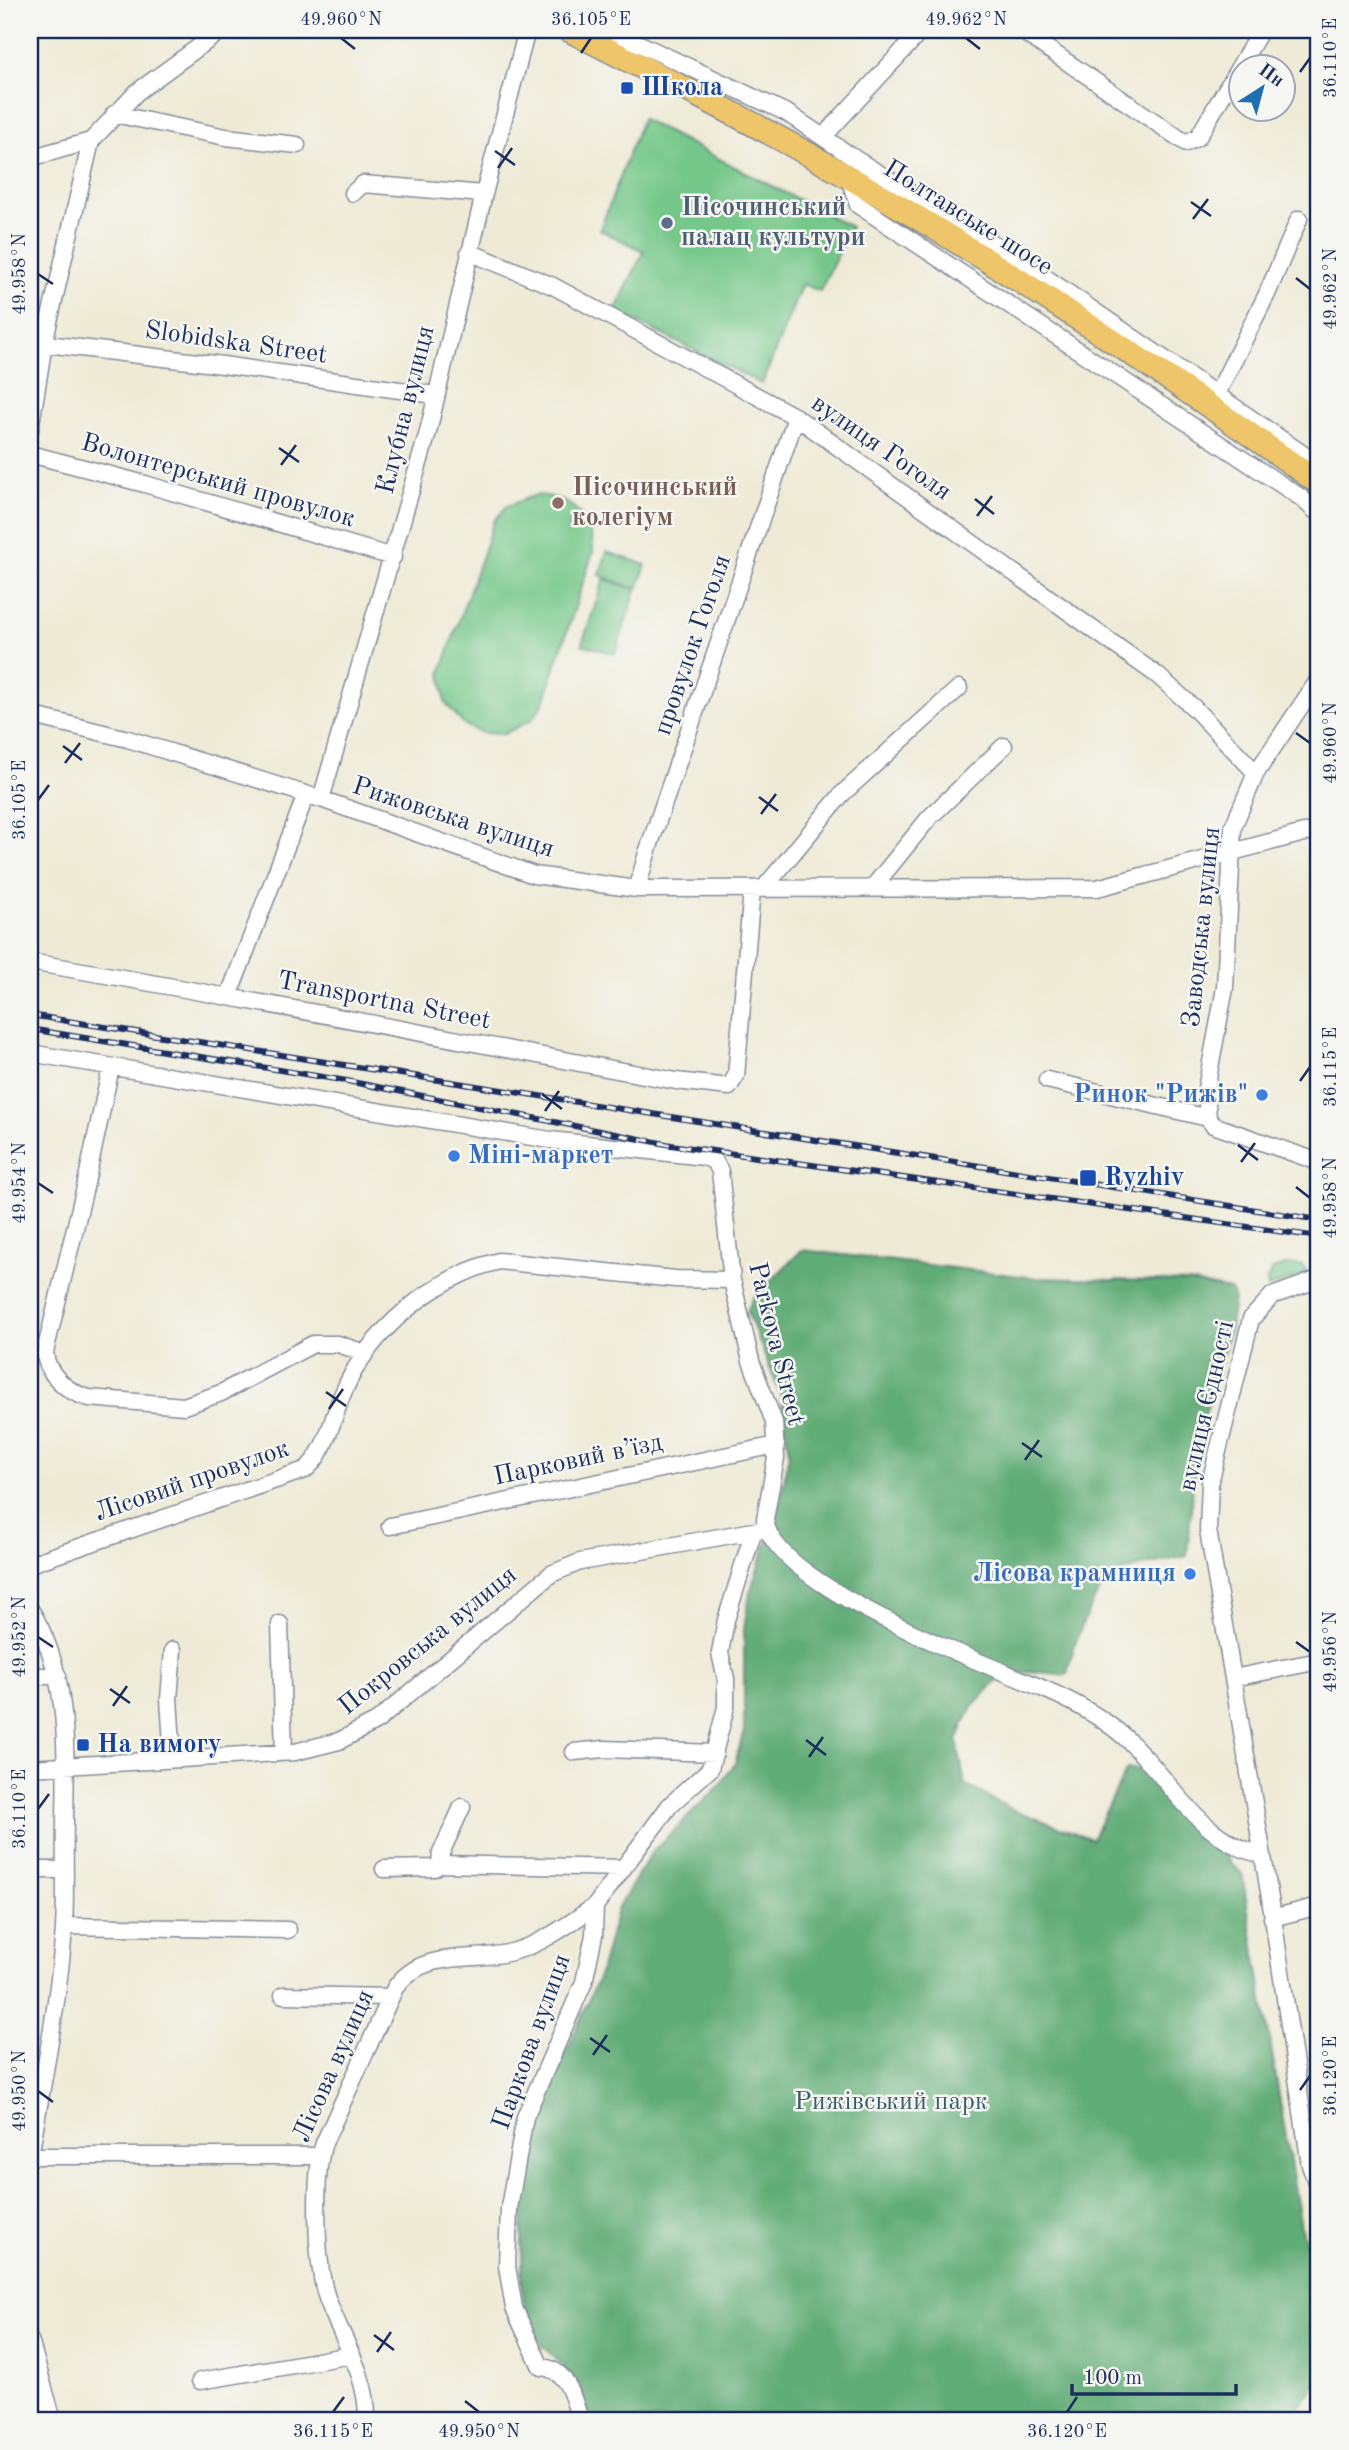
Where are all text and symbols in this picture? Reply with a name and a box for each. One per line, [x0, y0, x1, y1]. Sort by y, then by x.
text: 49.960°N [300, 11, 382, 29]
text: 36.105°E [551, 11, 631, 29]
text: 49.962°N [925, 11, 1007, 29]
text: 36.110°E [1322, 18, 1340, 98]
north arrow [1226, 52, 1296, 122]
text: Пн [1254, 61, 1287, 92]
place label: Школа [641, 75, 723, 101]
marker: Школа [619, 80, 635, 96]
street label: Полтавське шосе [879, 155, 1057, 281]
place label: Пісочинський палац культури [681, 195, 866, 251]
marker: Пісочинський палац культури [659, 215, 675, 231]
text: 49.958°N [11, 233, 29, 315]
text: 49.962°N [1322, 248, 1340, 330]
street label: Slobidska Street [143, 317, 329, 369]
street label: Клубна вулиця [372, 323, 440, 497]
street label: вулиця Гоголя [806, 390, 956, 506]
street label: Волонтерський провулок [78, 429, 358, 533]
place label: Пісочинський колегіум [572, 475, 737, 531]
marker: Пісочинський колегіум [550, 495, 566, 511]
street label: провулок Гоголя [650, 551, 736, 739]
text: 49.960°N [1322, 702, 1340, 784]
text: 36.105°E [11, 760, 29, 840]
street label: Рижовська вулиця [349, 773, 557, 863]
street label: Заводська вулиця [1179, 825, 1225, 1029]
street label: Transportna Street [275, 968, 493, 1034]
text: 36.115°E [1322, 1027, 1340, 1107]
place label: Ринок "Рижів" [1073, 1082, 1248, 1108]
marker: Ринок "Рижів" [1254, 1087, 1270, 1103]
text: 49.954°N [11, 1142, 29, 1224]
place label: Міні-маркет [468, 1143, 613, 1169]
marker: Міні-маркет [446, 1148, 462, 1164]
text: 49.958°N [1322, 1157, 1340, 1239]
place label: Ryzhiv [1104, 1165, 1185, 1191]
marker: Ryzhiv [1078, 1168, 1098, 1188]
street label: Parkova Street [743, 1260, 809, 1428]
street label: вулиця Єдності [1175, 1318, 1239, 1494]
street label: Парковий в’їзд [491, 1429, 665, 1491]
street label: Лісовий провулок [91, 1436, 293, 1526]
place label: Лісова крамниця [973, 1561, 1176, 1587]
street label: Покровська вулиця [334, 1562, 522, 1720]
marker: Лісова крамниця [1182, 1566, 1198, 1582]
text: 49.952°N [11, 1596, 29, 1678]
text: 49.956°N [1322, 1611, 1340, 1693]
place label: На вимогу [97, 1732, 222, 1758]
marker: На вимогу [75, 1737, 91, 1753]
text: 36.110°E [11, 1769, 29, 1849]
street label: Паркова вулиця [488, 1951, 576, 2133]
street label: Лісова вулиця [289, 1986, 379, 2146]
text: 36.120°E [1322, 2036, 1340, 2116]
text: 49.950°N [11, 2050, 29, 2132]
park label: Рижівський парк [794, 2089, 988, 2115]
scale bar [1072, 2352, 1237, 2396]
text: 100 m [1083, 2368, 1142, 2389]
text: 36.115°E [293, 2423, 373, 2441]
text: 49.950°N [438, 2423, 520, 2441]
text: 36.120°E [1027, 2423, 1107, 2441]

